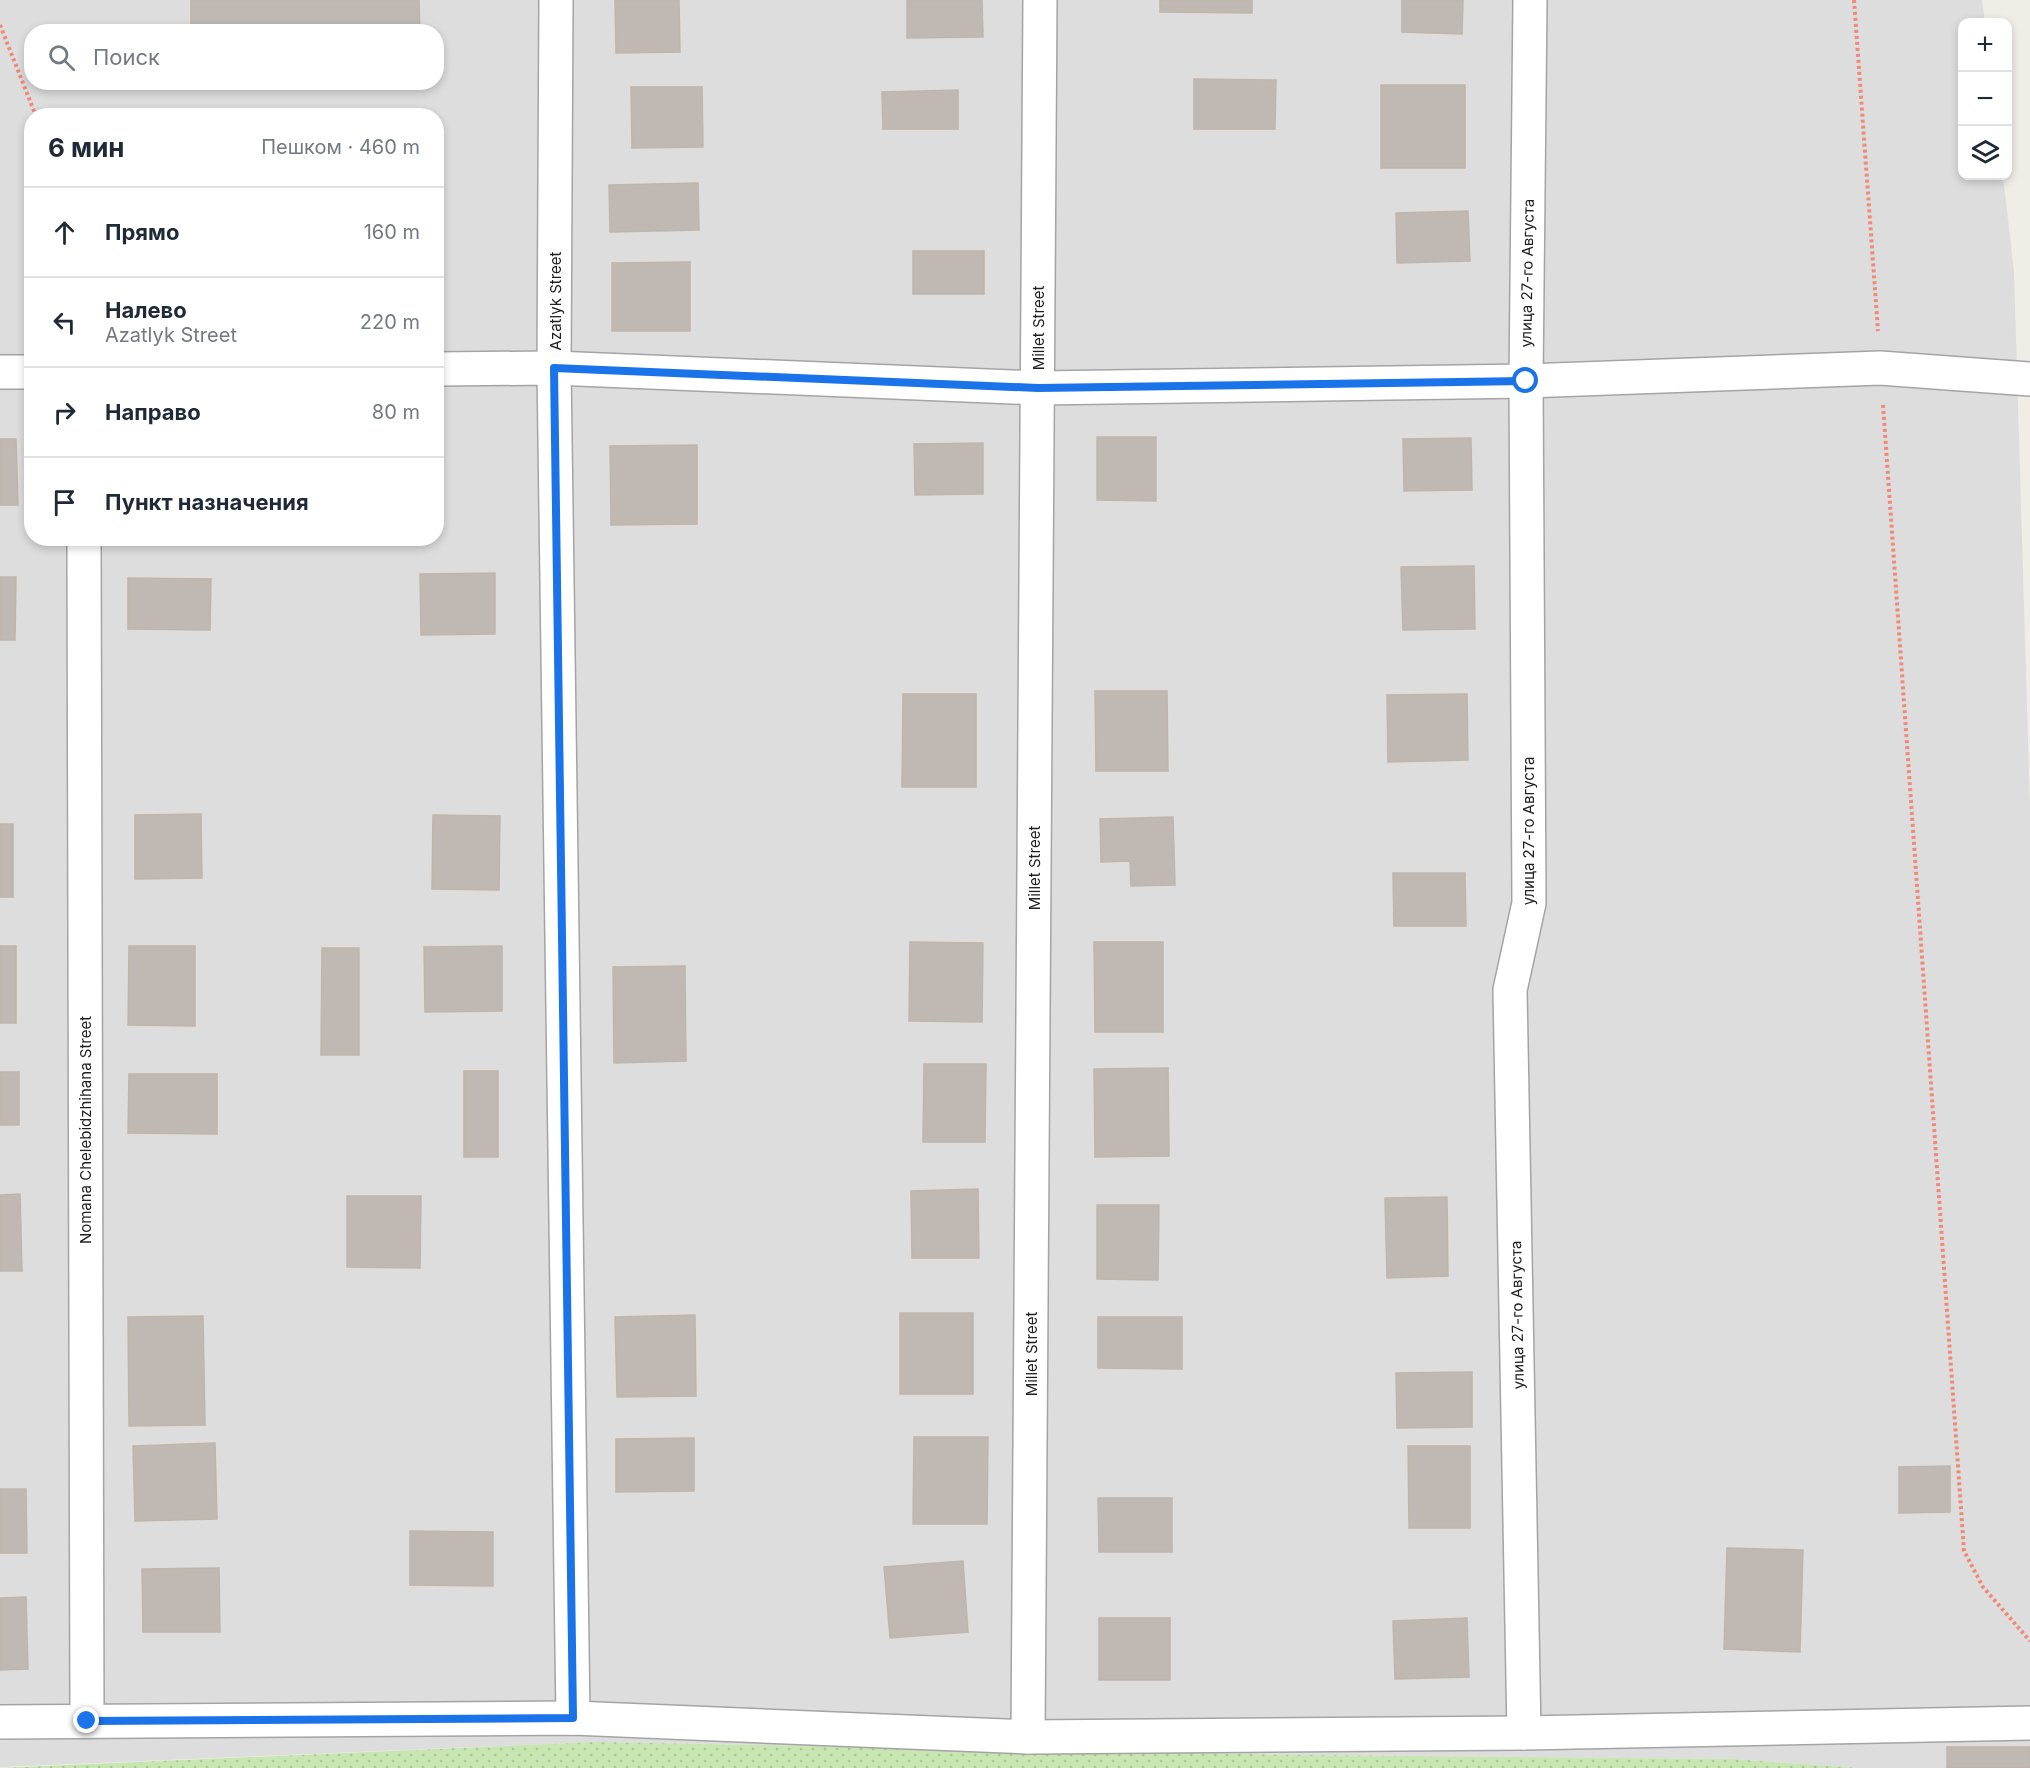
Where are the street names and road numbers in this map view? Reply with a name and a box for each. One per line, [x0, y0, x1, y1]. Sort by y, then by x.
street label: улица 27-го Августа [1516, 199, 1538, 347]
street label: Azatlyk Street [546, 251, 565, 350]
street label: Millet Street [1029, 286, 1048, 370]
street label: улица 27-го Августа [1519, 757, 1538, 905]
street label: Millet Street [1025, 826, 1044, 910]
street label: Nomana Chelebidzhihana Street [76, 1016, 95, 1244]
street label: улица 27-го Августа [1506, 1241, 1528, 1389]
street label: Millet Street [1022, 1312, 1041, 1396]

